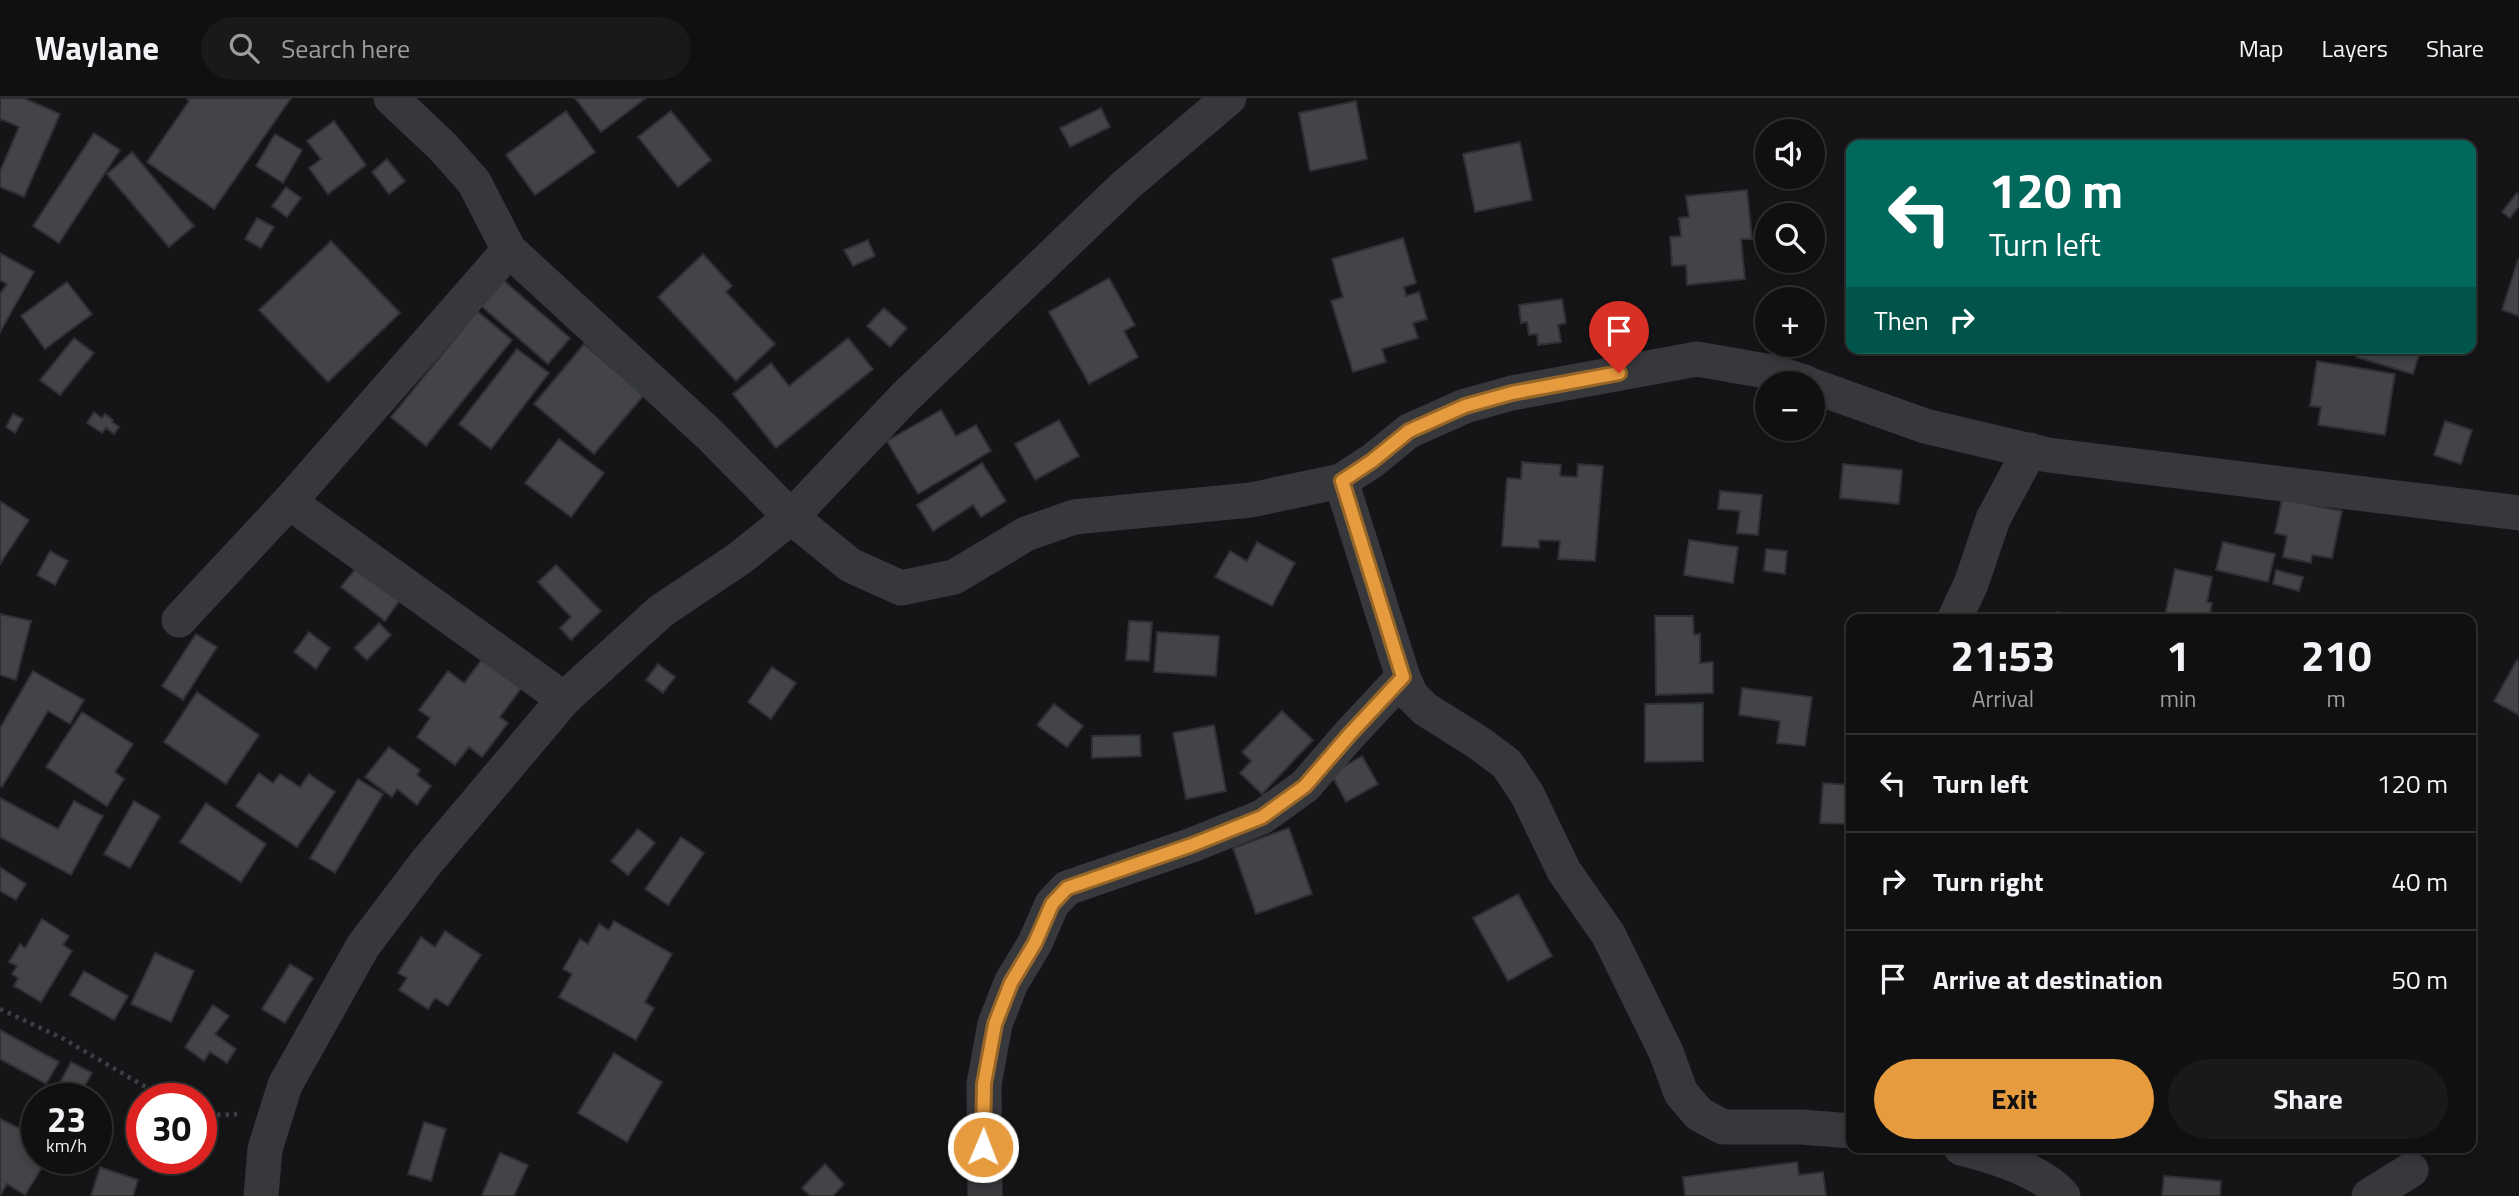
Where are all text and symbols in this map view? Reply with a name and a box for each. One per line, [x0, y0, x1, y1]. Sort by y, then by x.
search box [201, 17, 691, 80]
text: Waylane [35, 23, 159, 73]
icon: search [225, 29, 263, 67]
text: Search here [281, 29, 410, 68]
text: Map [2239, 30, 2284, 66]
text: Layers [2322, 30, 2388, 66]
text: Share [2426, 30, 2484, 66]
map controls [1755, 119, 1825, 441]
button: sound [1755, 119, 1825, 189]
text: 120 m [1989, 152, 2123, 227]
icon: left [1874, 168, 1965, 259]
button: search [1755, 203, 1825, 273]
text: Turn left [1989, 220, 2101, 268]
button: + [1755, 287, 1825, 357]
pin [1589, 301, 1649, 373]
text: Then [1874, 301, 1929, 340]
icon: right [1943, 301, 1981, 339]
icon: arrive [1600, 312, 1638, 350]
button: − [1755, 371, 1825, 441]
text: 21:53 [1950, 623, 2055, 687]
text: 1 [2166, 623, 2190, 687]
text: 210 [2301, 623, 2371, 687]
text: Arrival [1972, 681, 2034, 716]
text: min [2160, 681, 2196, 716]
text: m [2327, 681, 2346, 716]
icon: left [1874, 764, 1912, 802]
text: Turn left [1933, 764, 2028, 803]
text: 120 m [2377, 764, 2448, 803]
icon: right [1874, 862, 1912, 900]
text: Turn right [1933, 862, 2044, 901]
text: 40 m [2391, 862, 2448, 901]
icon: arrive [1874, 960, 1912, 998]
text: Arrive at destination [1933, 960, 2163, 999]
text: 50 m [2391, 960, 2448, 999]
button: Exit [1874, 1059, 2154, 1139]
button: Share [2168, 1059, 2448, 1139]
speed limit sign: 30 [126, 1083, 217, 1174]
text: 23 [47, 1092, 86, 1146]
position arrow [946, 1110, 1020, 1184]
text: km/h [46, 1132, 87, 1159]

